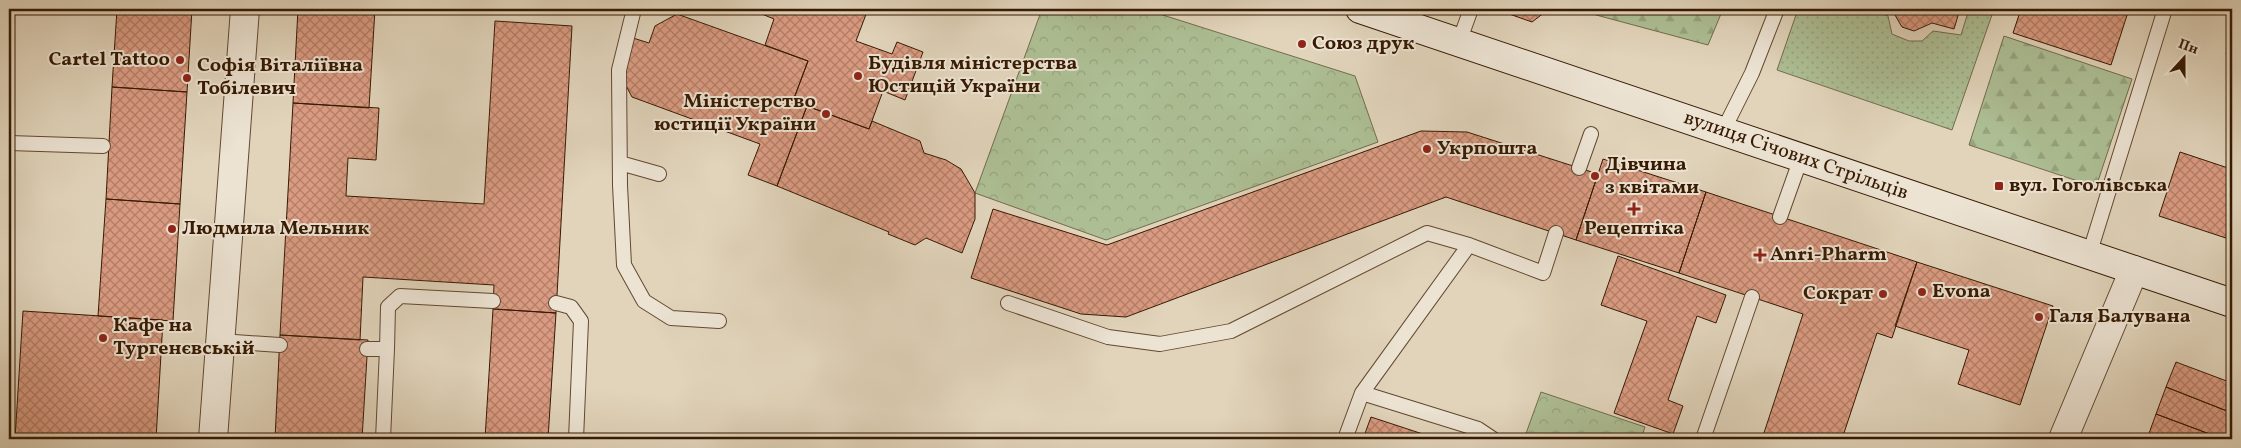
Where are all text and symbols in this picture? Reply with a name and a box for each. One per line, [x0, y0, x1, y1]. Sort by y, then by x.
place label: Союз друк [1312, 30, 1414, 58]
north arrow [2158, 32, 2208, 82]
text: Пн [2175, 35, 2201, 60]
marker: Союз друк [1296, 38, 1308, 50]
place label: Cartel Tattoo [48, 46, 170, 74]
place label: Будівля міністерства Юстицій України [868, 50, 1077, 101]
place label: Софія Віталіївна Тобілевич [197, 52, 363, 103]
marker: Cartel Tattoo [174, 54, 186, 66]
marker: Будівля міністерства Юстицій України [852, 70, 864, 82]
marker: Софія Віталіївна Тобілевич [181, 72, 193, 84]
place label: Міністерство юстиції України [654, 88, 816, 139]
street label: вулиця Січових Стрільців [1680, 104, 1912, 208]
marker: Міністерство юстиції України [820, 108, 832, 120]
place label: Укрпошта [1437, 135, 1537, 163]
marker: Укрпошта [1421, 143, 1433, 155]
place label: Дівчина з квітами [1605, 151, 1699, 202]
marker: Дівчина з квітами [1589, 170, 1601, 182]
place label: вул. Гоголівська [2009, 172, 2168, 200]
marker: вул. Гоголівська [1993, 180, 2005, 192]
marker: Рецептіка [1628, 203, 1640, 215]
place label: Людмила Мельник [182, 215, 369, 243]
place label: Рецептіка [1584, 215, 1684, 243]
marker: Людмила Мельник [166, 223, 178, 235]
place label: Anri-Pharm [1770, 241, 1887, 269]
marker: Anri-Pharm [1754, 249, 1766, 261]
place label: Evona [1932, 278, 1991, 306]
place label: Сократ [1803, 280, 1873, 308]
marker: Evona [1916, 286, 1928, 298]
marker: Сократ [1877, 288, 1889, 300]
place label: Галя Балувана [2049, 303, 2191, 331]
marker: Галя Балувана [2033, 311, 2045, 323]
place label: Кафе на Тургенєвській [113, 312, 255, 363]
marker: Кафе на Тургенєвській [97, 332, 109, 344]

